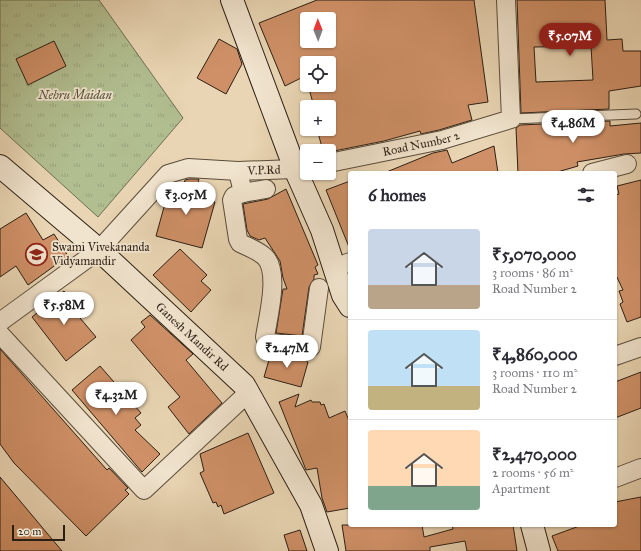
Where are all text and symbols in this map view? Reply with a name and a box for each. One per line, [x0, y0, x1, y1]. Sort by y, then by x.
north arrow [300, 12, 336, 48]
map controls [300, 12, 336, 180]
pin: ₹5.07M [537, 23, 603, 57]
text: ₹5.07M [548, 28, 592, 44]
button: locate [300, 56, 336, 92]
park label: Nehru Maidan [37, 88, 113, 102]
button: + [300, 100, 336, 136]
pin: ₹4.86M [540, 110, 606, 144]
text: ₹4.86M [551, 115, 595, 131]
street label: Road Number 2 [381, 128, 461, 159]
button: − [300, 144, 336, 180]
street label: V.P.Rd [246, 163, 281, 178]
pin: ₹3.05M [153, 182, 219, 216]
icon: filters [575, 184, 597, 206]
text: 6 homes [368, 185, 426, 206]
text: ₹3.05M [165, 187, 207, 203]
place label: Swami Vivekananda Vidyamandir [51, 240, 150, 268]
school or university icon: Swami Vivekananda Vidyamandir [23, 241, 49, 267]
text: ₹5,070,000 [492, 244, 577, 265]
icon: home [400, 245, 448, 293]
text: 3 rooms · 86 m² [492, 265, 573, 281]
text: Road Number 2 [492, 281, 577, 297]
pin: ₹5.58M [31, 292, 97, 326]
text: ₹5.58M [43, 297, 85, 313]
street label: Ganesh Mandir Rd [153, 300, 231, 374]
pin: ₹2.47M [254, 335, 320, 369]
text: ₹2.47M [265, 340, 309, 356]
text: ₹4,860,000 [492, 344, 578, 365]
icon: home [400, 346, 448, 394]
text: 3 rooms · 110 m² [492, 365, 577, 381]
text: Road Number 2 [492, 381, 577, 397]
pin: ₹4.32M [83, 382, 149, 416]
text: ₹4.32M [95, 387, 137, 403]
text: ₹2,470,000 [492, 444, 577, 465]
icon: home [400, 446, 448, 494]
text: 2 rooms · 56 m² [492, 465, 574, 481]
text: Apartment [492, 481, 550, 497]
scale bar [12, 523, 65, 542]
text: 20 m [18, 525, 41, 538]

